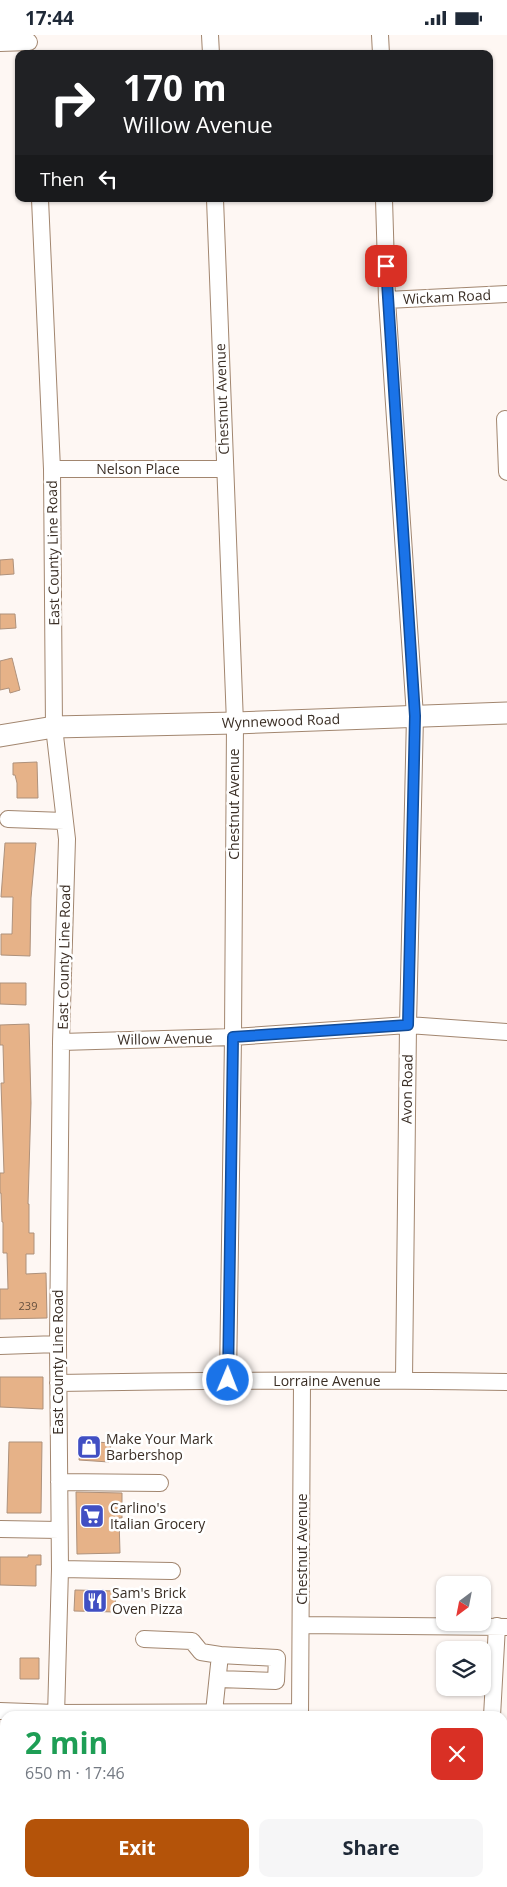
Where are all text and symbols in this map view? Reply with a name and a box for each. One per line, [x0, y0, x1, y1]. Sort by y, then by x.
text: 17:44 [25, 5, 74, 31]
text: 170 m [123, 64, 227, 111]
icon: right [40, 70, 105, 135]
text: Willow Avenue [123, 109, 273, 139]
icon: left [94, 165, 122, 193]
text: Then [40, 166, 84, 192]
pin [365, 245, 407, 287]
icon: arrive [372, 252, 400, 280]
street label: Wickam Road [402, 285, 492, 308]
street label: Chestnut Avenue [210, 343, 233, 455]
street label: Nelson Place [96, 459, 180, 478]
street label: East County Line Road [42, 480, 63, 626]
street label: Wynnewood Road [222, 709, 340, 732]
street label: Chestnut Avenue [224, 748, 243, 860]
street label: East County Line Road [53, 884, 74, 1030]
street label: Willow Avenue [117, 1028, 213, 1049]
street label: Avon Road [396, 1054, 417, 1124]
street label: East County Line Road [48, 1289, 67, 1435]
house number: 239 [19, 1298, 37, 1313]
position arrow [201, 1353, 253, 1405]
street label: Lorraine Avenue [273, 1371, 381, 1390]
place label: Make Your Mark Barbershop [106, 1429, 214, 1464]
shop icon: Make Your Mark Barbershop [76, 1434, 102, 1460]
street label: Chestnut Avenue [292, 1493, 311, 1605]
place label: Carlino's Italian Grocery [110, 1498, 206, 1533]
supermarket icon: Carlino's Italian Grocery [79, 1503, 105, 1529]
north arrow [436, 1576, 491, 1631]
map controls [436, 1576, 491, 1696]
place label: Sam's Brick Oven Pizza [112, 1583, 187, 1618]
restaurant icon: Sam's Brick Oven Pizza [82, 1588, 108, 1614]
button: layers [436, 1641, 491, 1696]
text: 2 min [25, 1722, 108, 1763]
button: close [431, 1728, 483, 1780]
text: 650 m · 17:46 [25, 1762, 125, 1784]
button: Exit [25, 1819, 249, 1877]
button: Share [259, 1819, 483, 1877]

